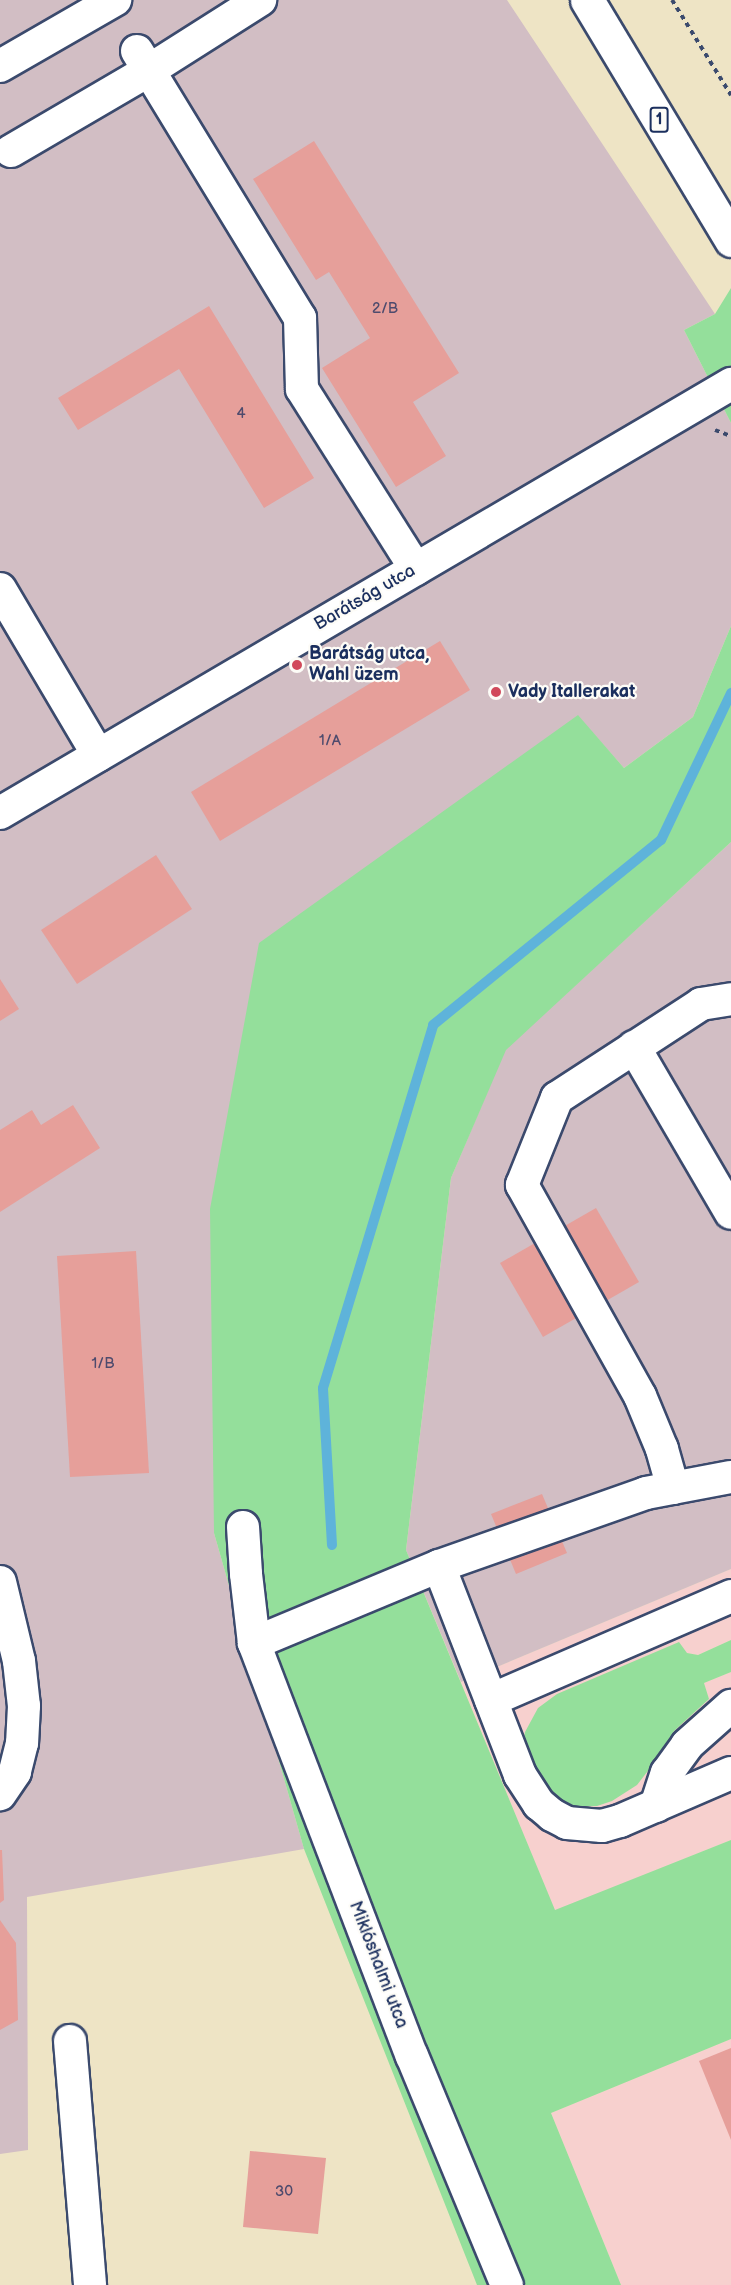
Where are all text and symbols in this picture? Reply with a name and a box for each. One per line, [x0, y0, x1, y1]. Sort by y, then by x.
road number: 1 [648, 107, 670, 133]
house number: 2/B [372, 300, 398, 318]
house number: 4 [236, 405, 246, 423]
street label: Barátság utca [311, 560, 419, 636]
place label: Barátság utca, Wahl üzem [309, 644, 429, 686]
marker: Barátság utca, Wahl üzem [290, 658, 304, 672]
place label: Vady Itallerakat [508, 681, 636, 703]
marker: Vady Itallerakat [489, 685, 503, 699]
house number: 1/A [319, 732, 341, 750]
house number: 1/B [92, 1355, 114, 1373]
street label: Miklóshalmi utca [344, 1898, 412, 2032]
house number: 30 [275, 2183, 293, 2201]

